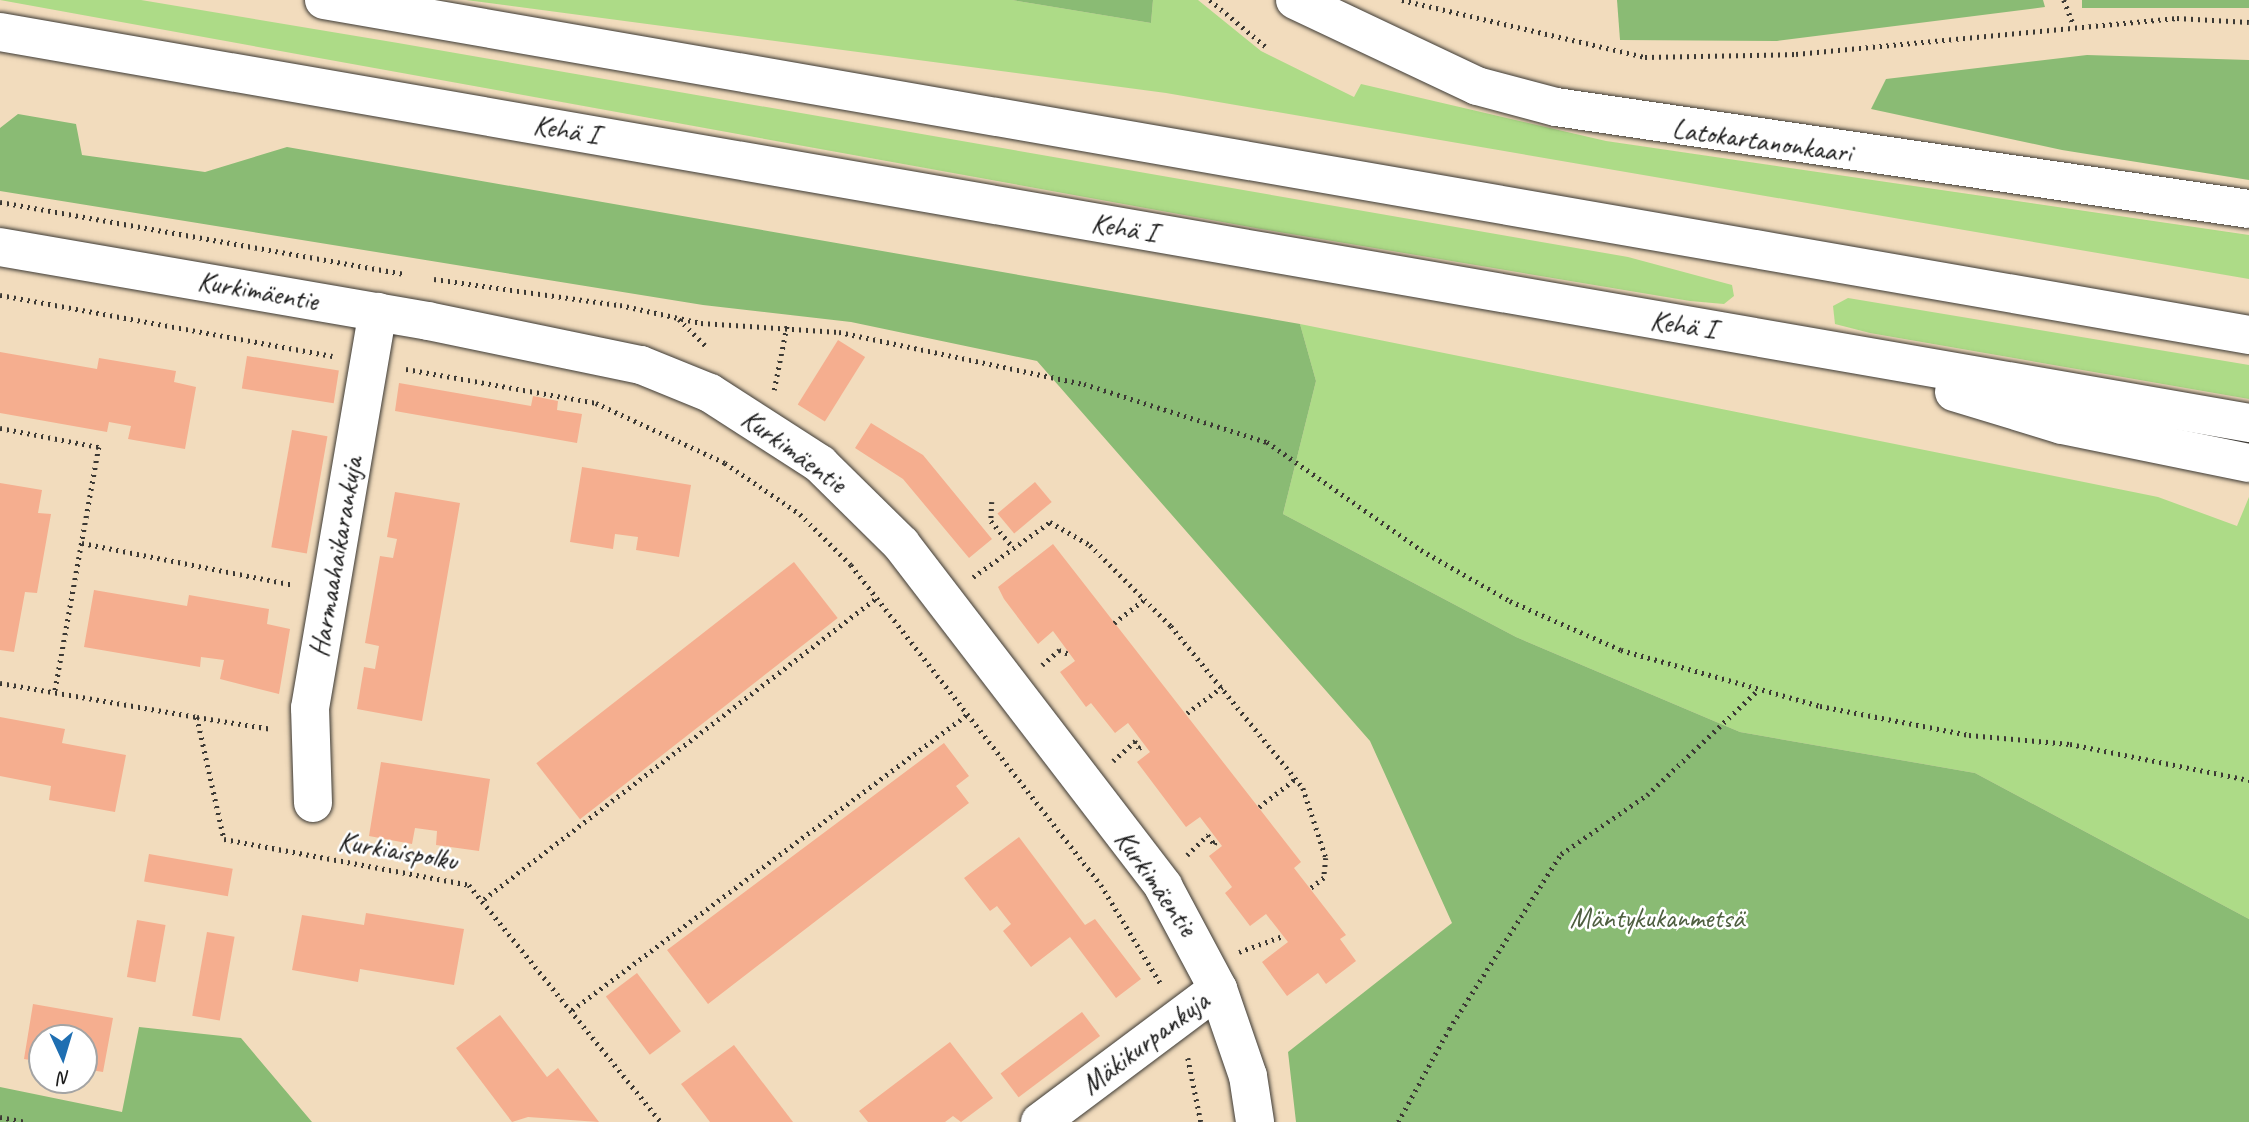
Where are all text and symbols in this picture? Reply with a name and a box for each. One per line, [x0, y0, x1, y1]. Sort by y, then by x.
street label: Kehä I [531, 108, 601, 152]
street label: Latokartanonkaari [1670, 112, 1854, 170]
street label: Kehä I [1089, 206, 1159, 250]
street label: Kurkimäentie [195, 264, 321, 318]
street label: Kehä I [1648, 303, 1718, 347]
street label: Kurkimäentie [735, 402, 853, 500]
street label: Harmaahaikarankuja [302, 454, 370, 660]
street label: Kurkiaispolku [336, 824, 460, 878]
street label: Kurkimäentie [1107, 824, 1205, 942]
park label: Mäntykukanmetsä [1570, 901, 1744, 935]
street label: Mäkikurpankuja [1075, 984, 1215, 1102]
north arrow [28, 1024, 98, 1094]
text: N [58, 1066, 71, 1090]

